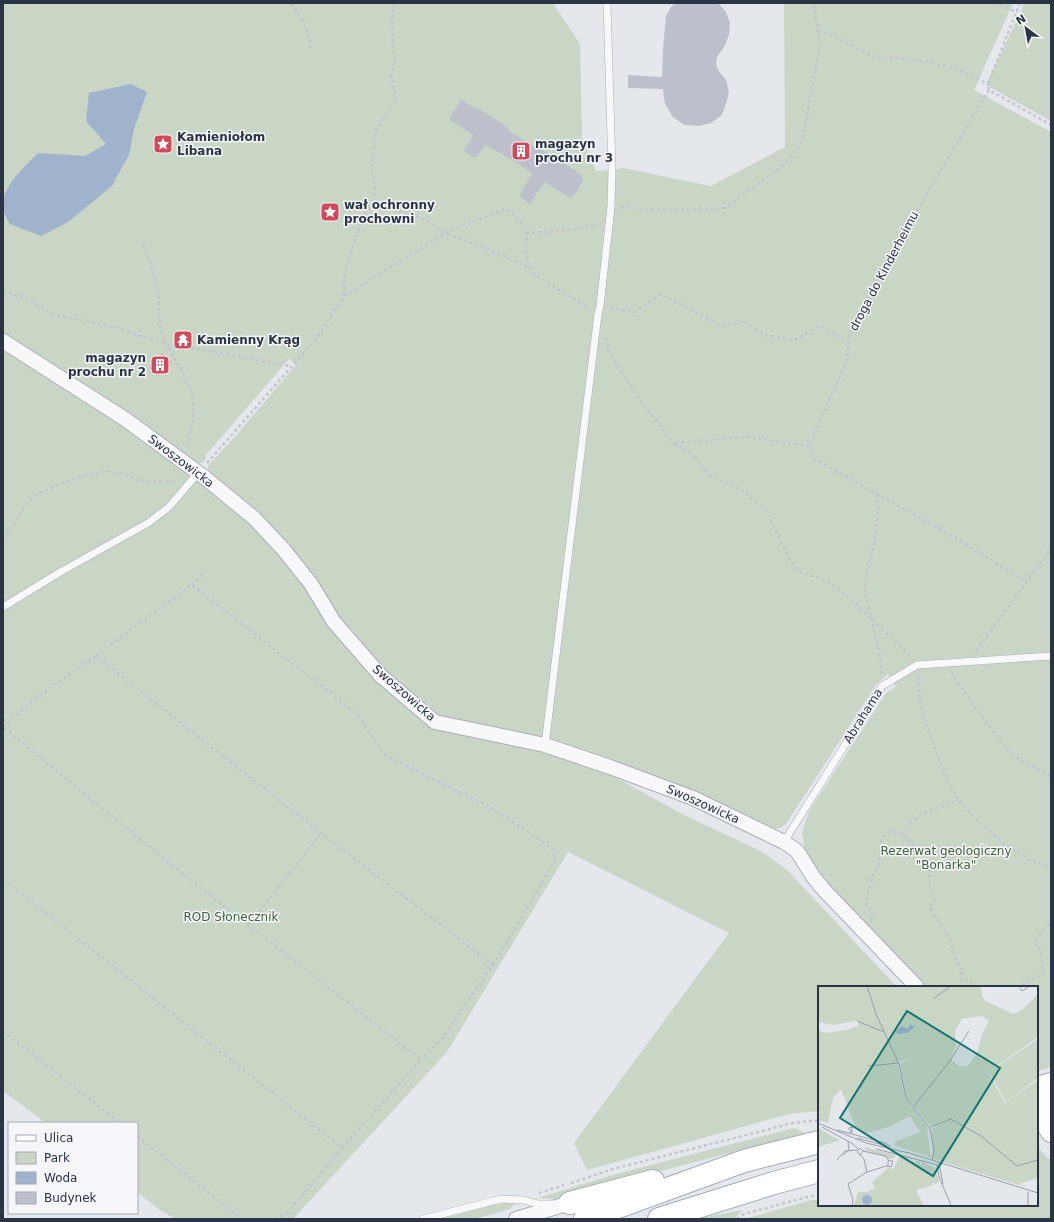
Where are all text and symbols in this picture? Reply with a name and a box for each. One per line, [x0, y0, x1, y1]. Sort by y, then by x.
north arrow [1006, 8, 1046, 48]
text: N [1014, 12, 1028, 28]
place label: Kamieniołom Libana [177, 130, 265, 158]
place icon: Kamieniołom Libana [152, 133, 174, 155]
place label: magazyn prochu nr 3 [535, 137, 613, 165]
building icon: magazyn prochu nr 3 [510, 140, 532, 162]
place label: wał ochronny prochowni [344, 198, 435, 226]
place icon: wał ochronny prochowni [319, 201, 341, 223]
street label: droga do Kinderheimu [847, 209, 921, 333]
temple icon: Kamienny Krąg [172, 329, 194, 351]
place label: Kamienny Krąg [197, 333, 300, 347]
place label: magazyn prochu nr 2 [68, 351, 146, 379]
building icon: magazyn prochu nr 2 [149, 354, 171, 376]
street label: Swoszowicka [145, 432, 217, 490]
street label: Swoszowicka [370, 662, 438, 724]
street label: Abrahama [841, 686, 885, 746]
street label: Swoszowicka [664, 782, 742, 826]
park label: Rezerwat geologiczny "Bonarka" [880, 844, 1012, 872]
park label: ROD Słonecznik [184, 910, 279, 924]
inset map [818, 986, 1038, 1206]
legend [8, 1122, 138, 1214]
text: Ulica [44, 1131, 73, 1145]
text: Park [44, 1151, 70, 1165]
text: Woda [44, 1171, 77, 1185]
text: Budynek [44, 1191, 97, 1205]

